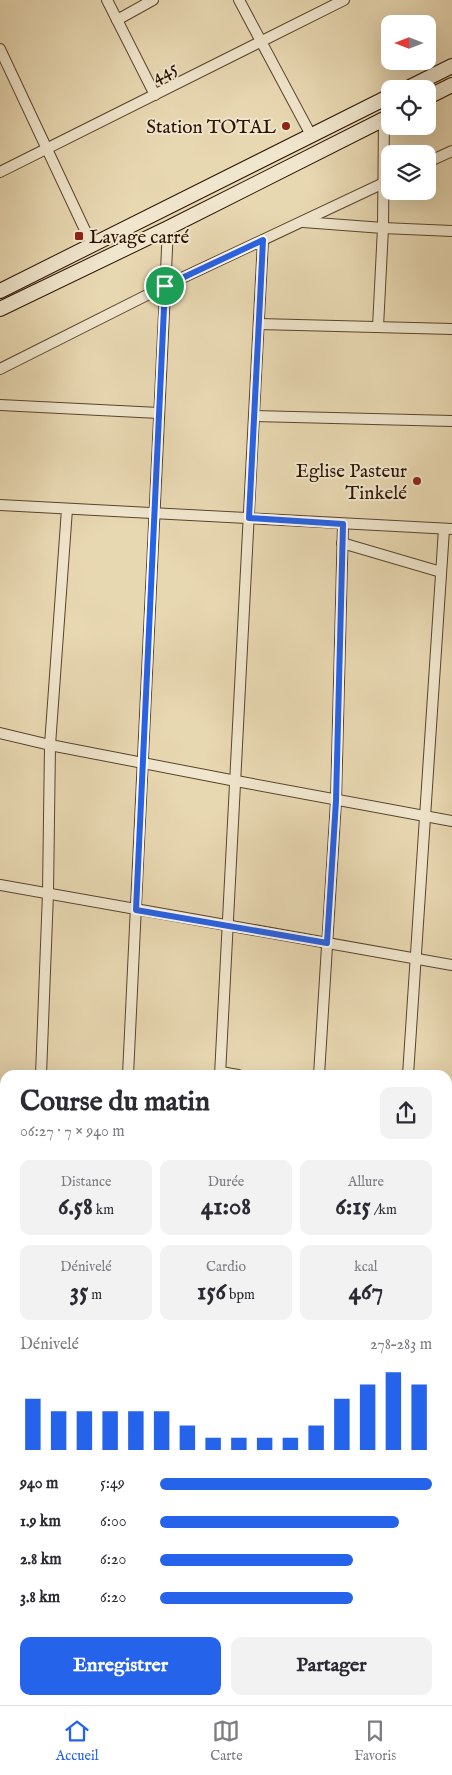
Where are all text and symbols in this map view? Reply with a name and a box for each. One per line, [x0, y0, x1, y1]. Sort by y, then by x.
north arrow [381, 15, 436, 70]
map controls [381, 15, 436, 200]
street label: 445 [148, 56, 182, 89]
button: locate [381, 80, 436, 135]
place label: Station TOTAL [146, 116, 276, 140]
marker: Station TOTAL [280, 120, 292, 132]
button: layers [381, 145, 436, 200]
place label: Lavage carré [89, 226, 190, 250]
marker: Lavage carré [73, 230, 85, 242]
pin [144, 265, 186, 307]
icon: arrive [151, 272, 179, 300]
place label: Eglise Pasteur Tinkelé [296, 460, 407, 506]
marker: Eglise Pasteur Tinkelé [411, 475, 423, 487]
text: Course du matin [20, 1085, 210, 1120]
button: share [380, 1087, 432, 1139]
text: 06:27 · 7 × 940 m [20, 1122, 125, 1142]
text: Distance [61, 1173, 111, 1191]
text: Durée [208, 1173, 244, 1191]
text: Allure [348, 1173, 384, 1191]
text: 6.58 [58, 1191, 93, 1223]
text: 41:08 [201, 1191, 251, 1223]
text: 6:15 [335, 1191, 371, 1223]
text: km [93, 1201, 114, 1219]
text: /km [371, 1201, 397, 1219]
text: Dénivelé [60, 1258, 112, 1276]
text: Cardio [206, 1258, 246, 1276]
text: kcal [354, 1258, 378, 1276]
text: 35 [70, 1276, 88, 1308]
text: 156 [197, 1276, 226, 1308]
text: 467 [349, 1276, 383, 1308]
text: m [88, 1286, 102, 1304]
text: bpm [226, 1286, 255, 1304]
text: Dénivelé [20, 1335, 79, 1355]
text: 278–283 m [370, 1335, 432, 1355]
text: 940 m [20, 1474, 58, 1494]
text: 5:49 [100, 1474, 125, 1494]
text: 1.9 km [20, 1512, 61, 1532]
text: 6:00 [100, 1512, 127, 1532]
text: 2.8 km [20, 1550, 62, 1570]
text: 6:20 [100, 1550, 126, 1570]
text: 3.8 km [20, 1588, 60, 1608]
text: 6:20 [100, 1588, 126, 1608]
button: Enregistrer [20, 1637, 221, 1695]
button: Partager [231, 1637, 432, 1695]
tab: Accueil [56, 1717, 99, 1765]
tab: Carte [210, 1717, 243, 1765]
tab: Favoris [354, 1717, 396, 1765]

